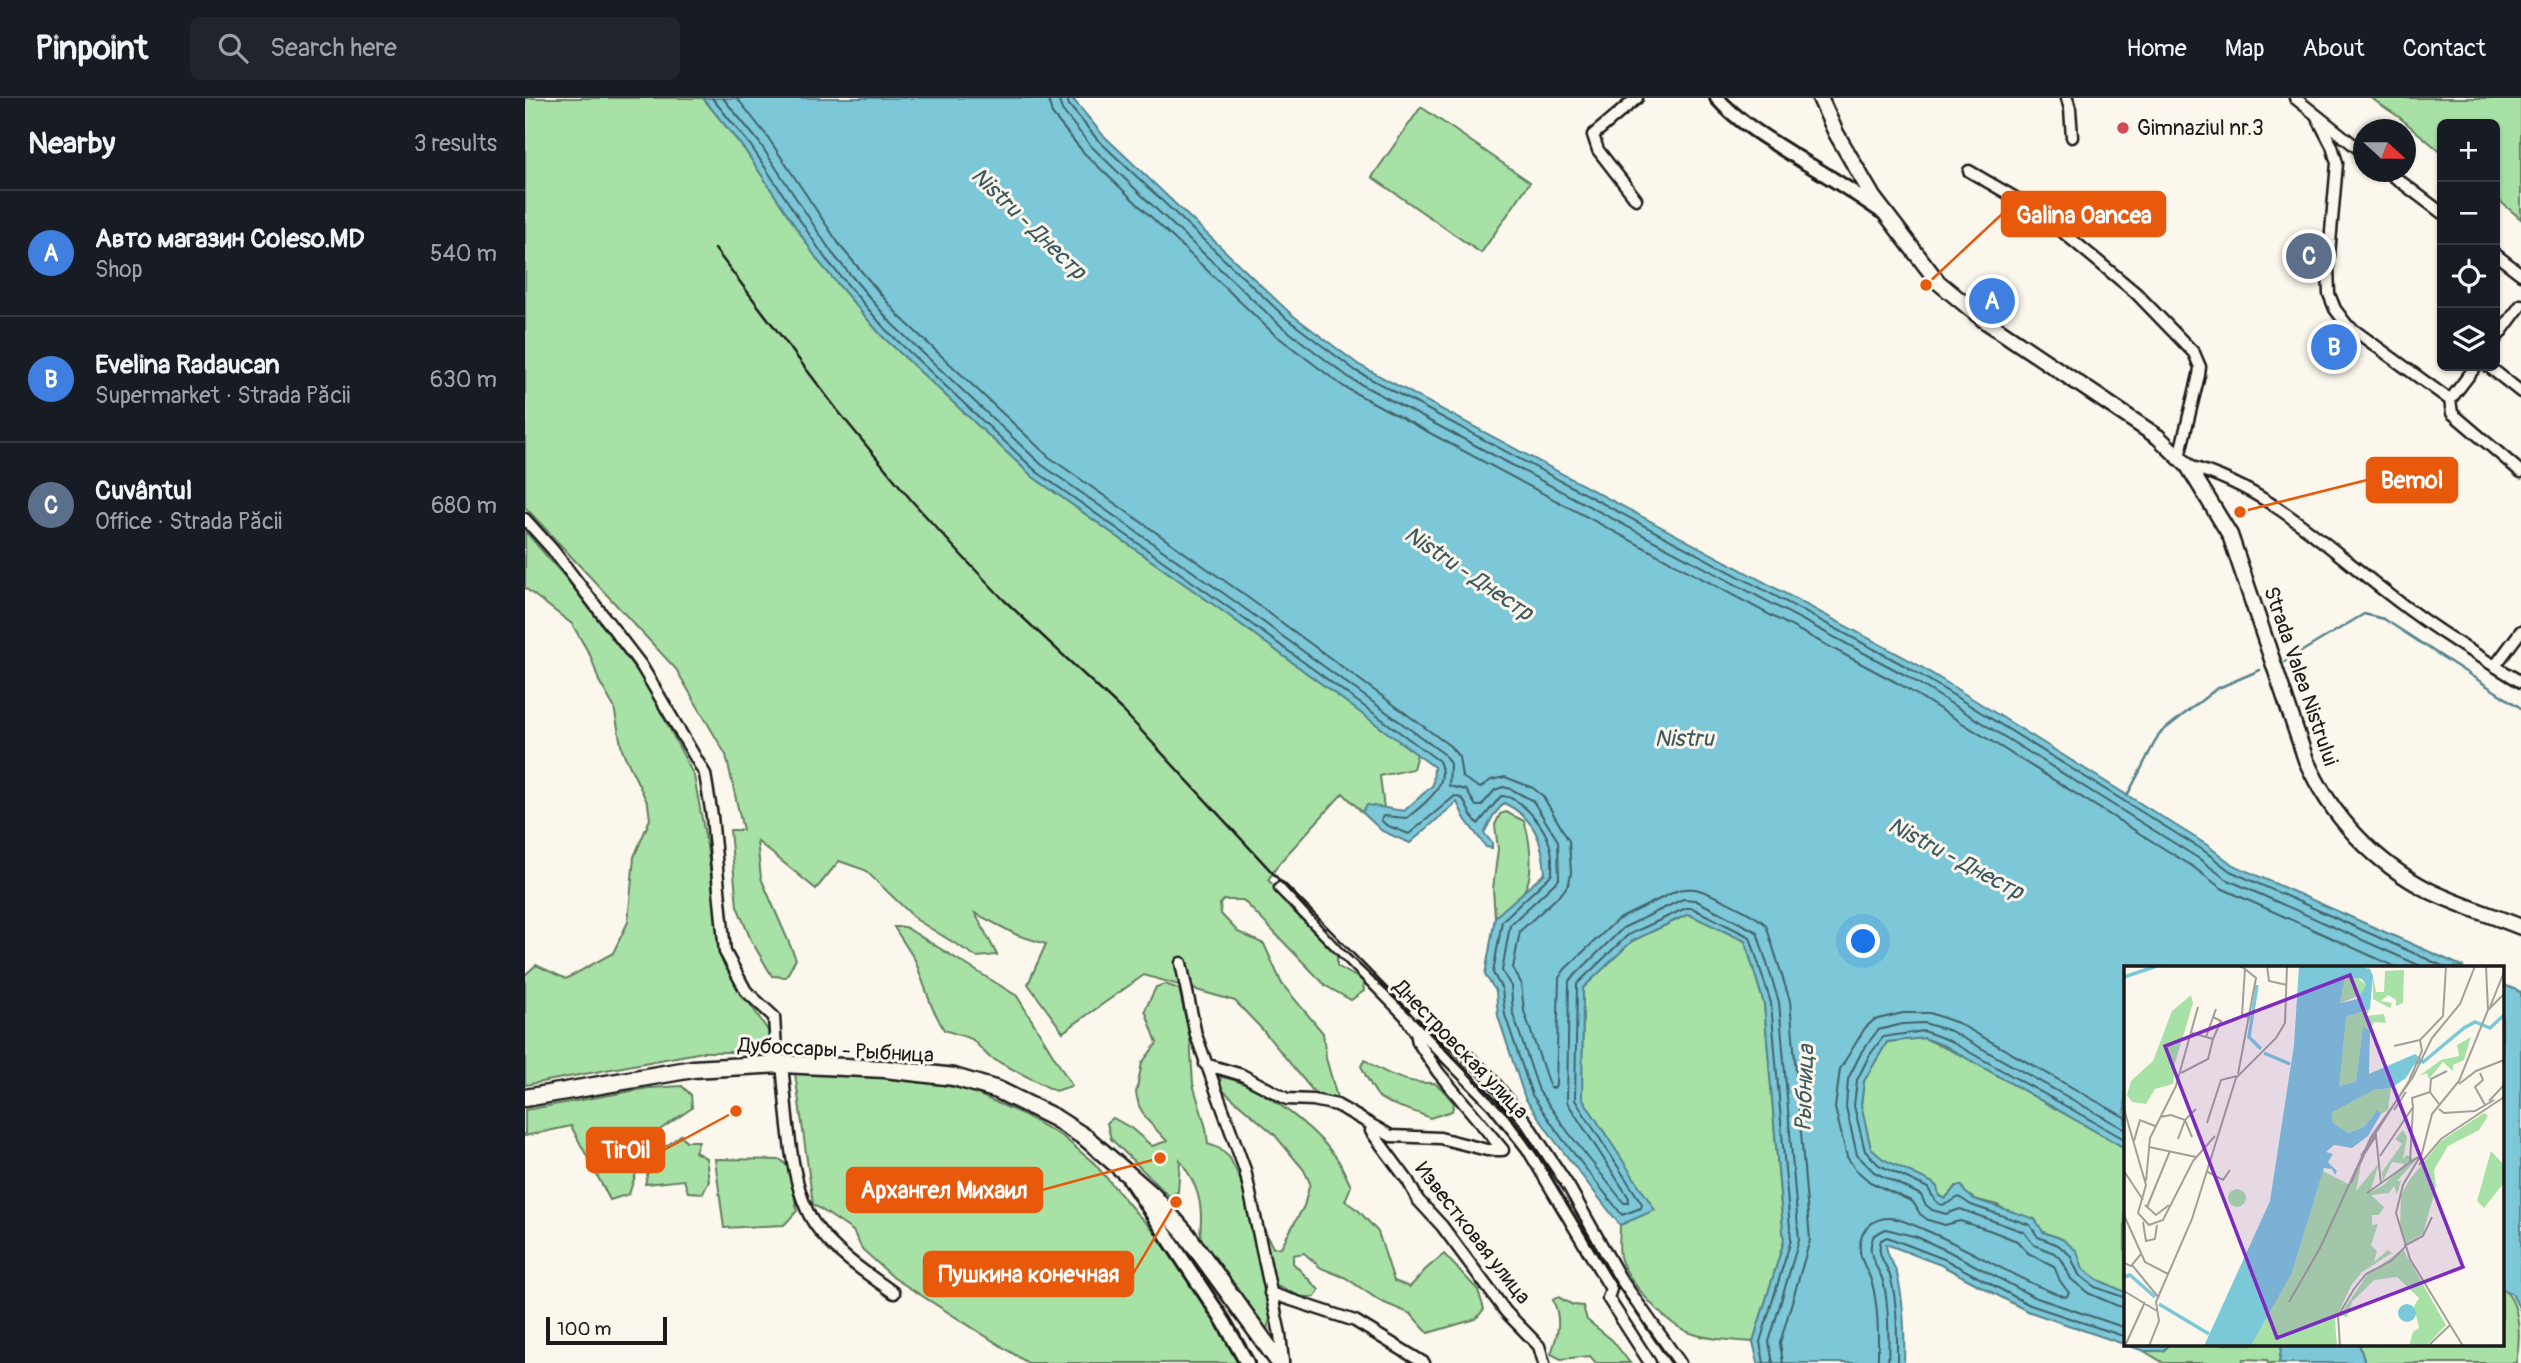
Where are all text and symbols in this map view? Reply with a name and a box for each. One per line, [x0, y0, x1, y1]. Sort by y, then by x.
search box [190, 17, 680, 80]
text: Pinpoint [35, 28, 148, 69]
icon: search [214, 29, 252, 67]
text: Search here [270, 32, 397, 64]
text: Home [2126, 34, 2187, 63]
text: Map [2225, 34, 2265, 63]
text: About [2303, 34, 2365, 63]
text: Contact [2403, 34, 2486, 63]
place label: Gimnaziul nr.3 [2137, 115, 2264, 142]
north arrow [2353, 119, 2416, 182]
map controls [2437, 119, 2500, 371]
button: + [2437, 119, 2500, 182]
marker: Gimnaziul nr.3 [2115, 120, 2131, 136]
text: Nearby [28, 125, 115, 162]
text: 3 results [414, 129, 497, 158]
water label: Nistru - Днестр [965, 161, 1093, 286]
button: − [2437, 182, 2500, 245]
callout: Galina Oancea [2002, 192, 2165, 236]
text: Galina Oancea [2016, 201, 2152, 230]
text: Авто магазин Coleso.MD [95, 223, 364, 255]
pin: C [2286, 230, 2332, 282]
text: A [44, 239, 58, 268]
text: 540 m [430, 239, 497, 268]
button: locate [2437, 245, 2500, 308]
text: Shop [95, 255, 143, 284]
pin: A [1969, 275, 2015, 327]
button: layers [2437, 308, 2500, 371]
pin: B [2311, 321, 2357, 373]
text: Evelina Radaucan [95, 349, 280, 381]
text: B [44, 365, 58, 394]
text: 630 m [430, 365, 497, 394]
text: Supermarket · Strada Păcii [95, 381, 350, 410]
callout: Bemol [2367, 458, 2457, 502]
text: Bemol [2381, 466, 2443, 495]
text: Cuvântul [95, 475, 192, 507]
text: C [44, 491, 58, 520]
text: 680 m [431, 491, 497, 520]
text: Office · Strada Păcii [95, 507, 282, 536]
water label: Nistru - Днестр [1399, 520, 1540, 628]
street label: Strada Valea Nistrului [2257, 583, 2344, 770]
water label: Nistru [1655, 724, 1715, 753]
water label: Nistru - Днестр [1883, 811, 2029, 907]
your location [1846, 924, 1880, 958]
inset map [2124, 966, 2504, 1346]
street label: Днестровская улица [1386, 973, 1534, 1125]
street label: Дубоссары - Рыбница [736, 1032, 935, 1069]
water label: Рыбница [1789, 1043, 1821, 1132]
callout: TirOil [587, 1128, 664, 1172]
text: TirOil [600, 1136, 651, 1165]
street label: Известковая улица [1409, 1157, 1537, 1310]
callout: Архангел Михаил [847, 1168, 1042, 1212]
text: Архангел Михаил [860, 1176, 1028, 1205]
callout: Пушкина конечная [924, 1252, 1133, 1296]
text: Пушкина конечная [939, 1260, 1120, 1289]
scale bar [546, 1314, 667, 1346]
text: 100 m [557, 1317, 611, 1341]

